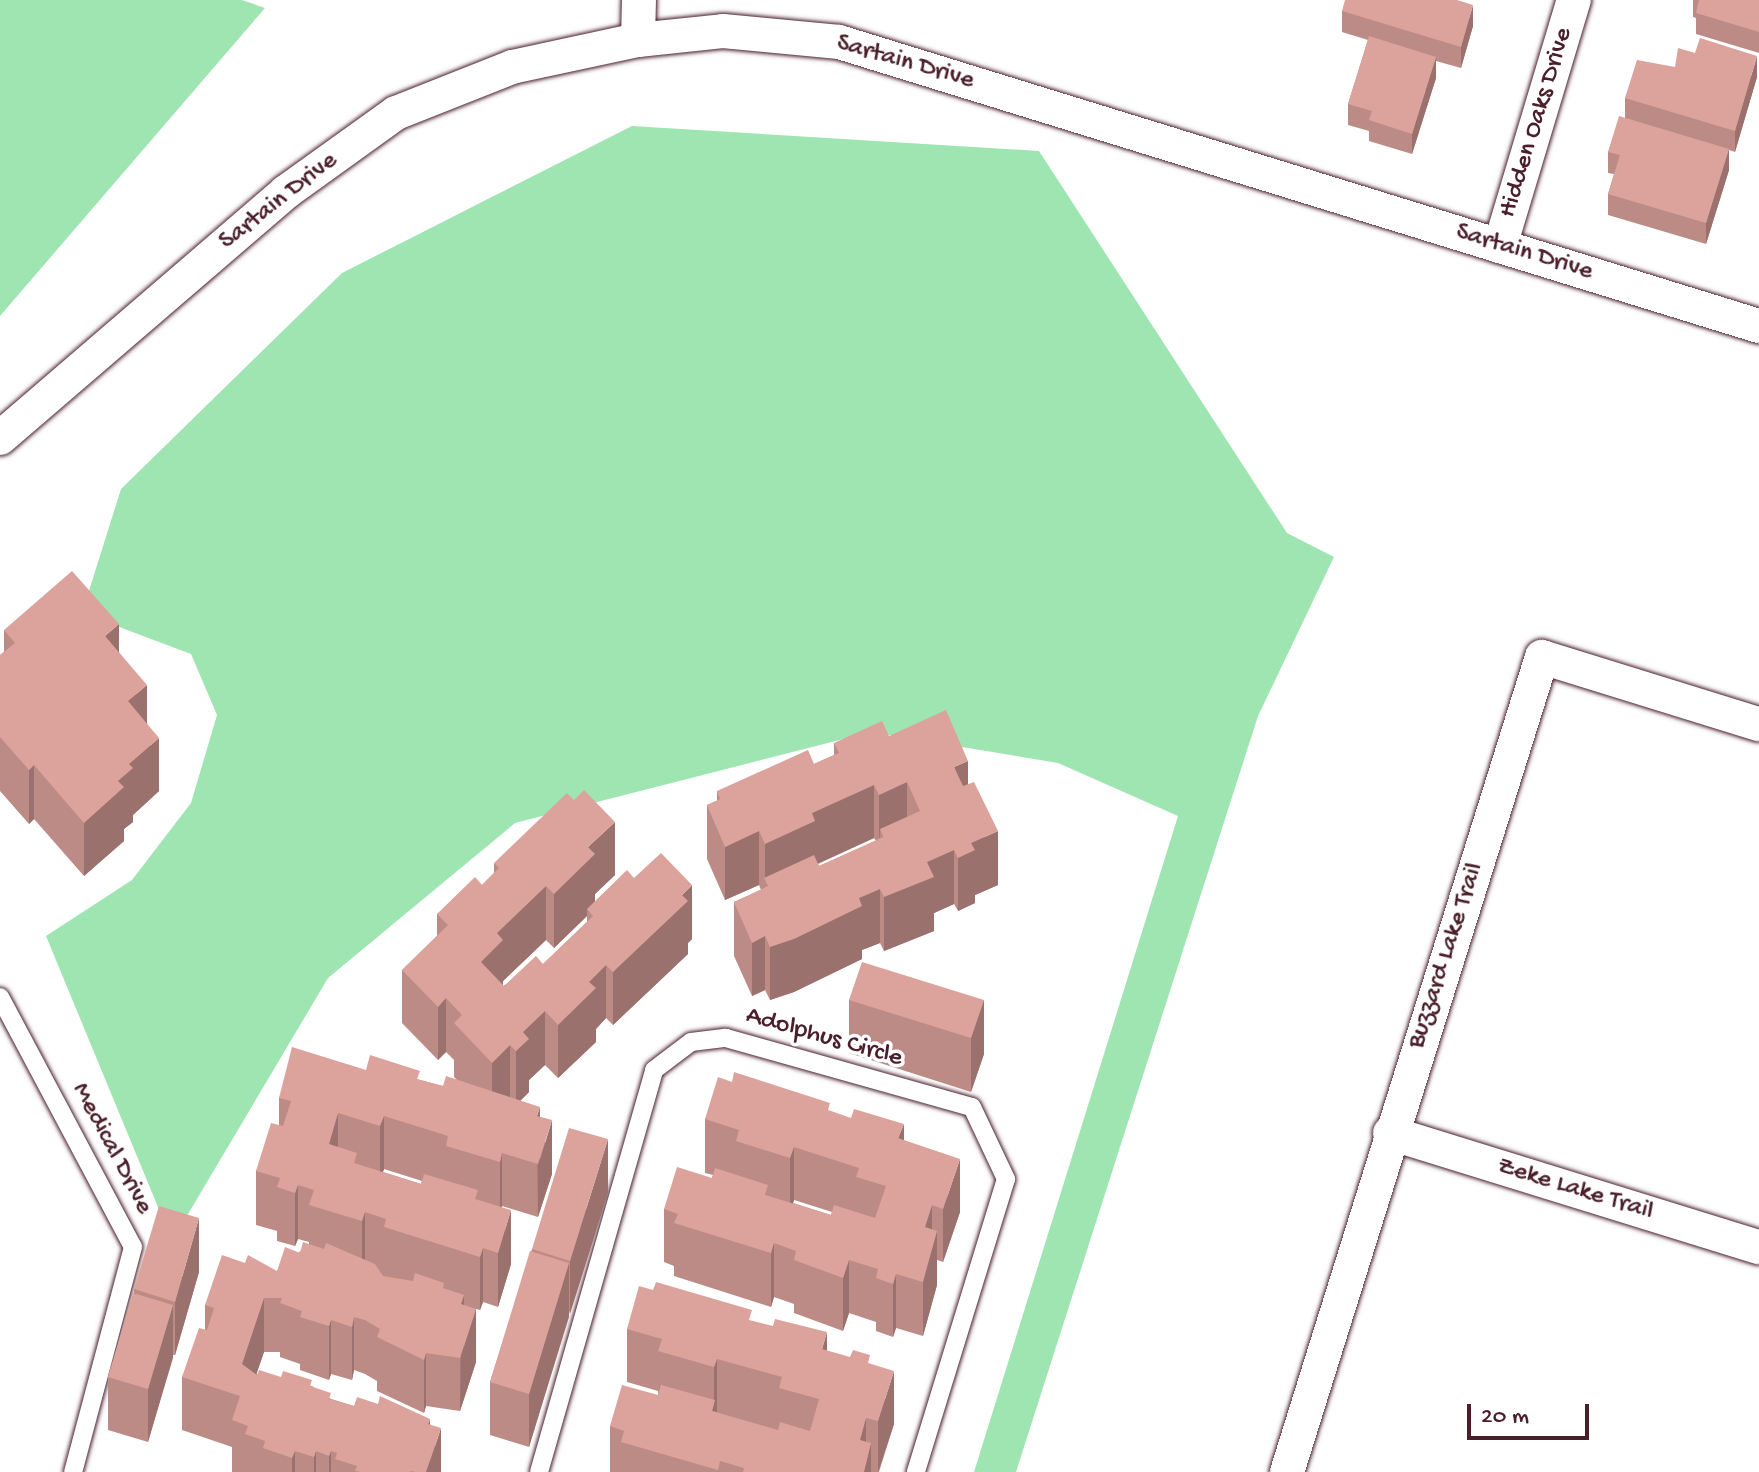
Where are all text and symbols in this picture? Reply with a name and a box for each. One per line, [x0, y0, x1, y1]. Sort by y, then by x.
street label: Hidden Oaks Drive [1493, 24, 1581, 222]
street label: Sartain Drive [833, 28, 977, 98]
street label: Sartain Drive [214, 146, 344, 258]
street label: Sartain Drive [1452, 217, 1596, 289]
street label: Buzzard Lake Trail [1402, 859, 1492, 1053]
street label: Adolphus Circle [742, 1001, 906, 1075]
street label: Medical Drive [63, 1078, 159, 1220]
street label: Zeke Lake Trail [1493, 1151, 1657, 1229]
scale bar [1471, 1388, 1593, 1438]
text: 20 m [1481, 1403, 1529, 1432]

